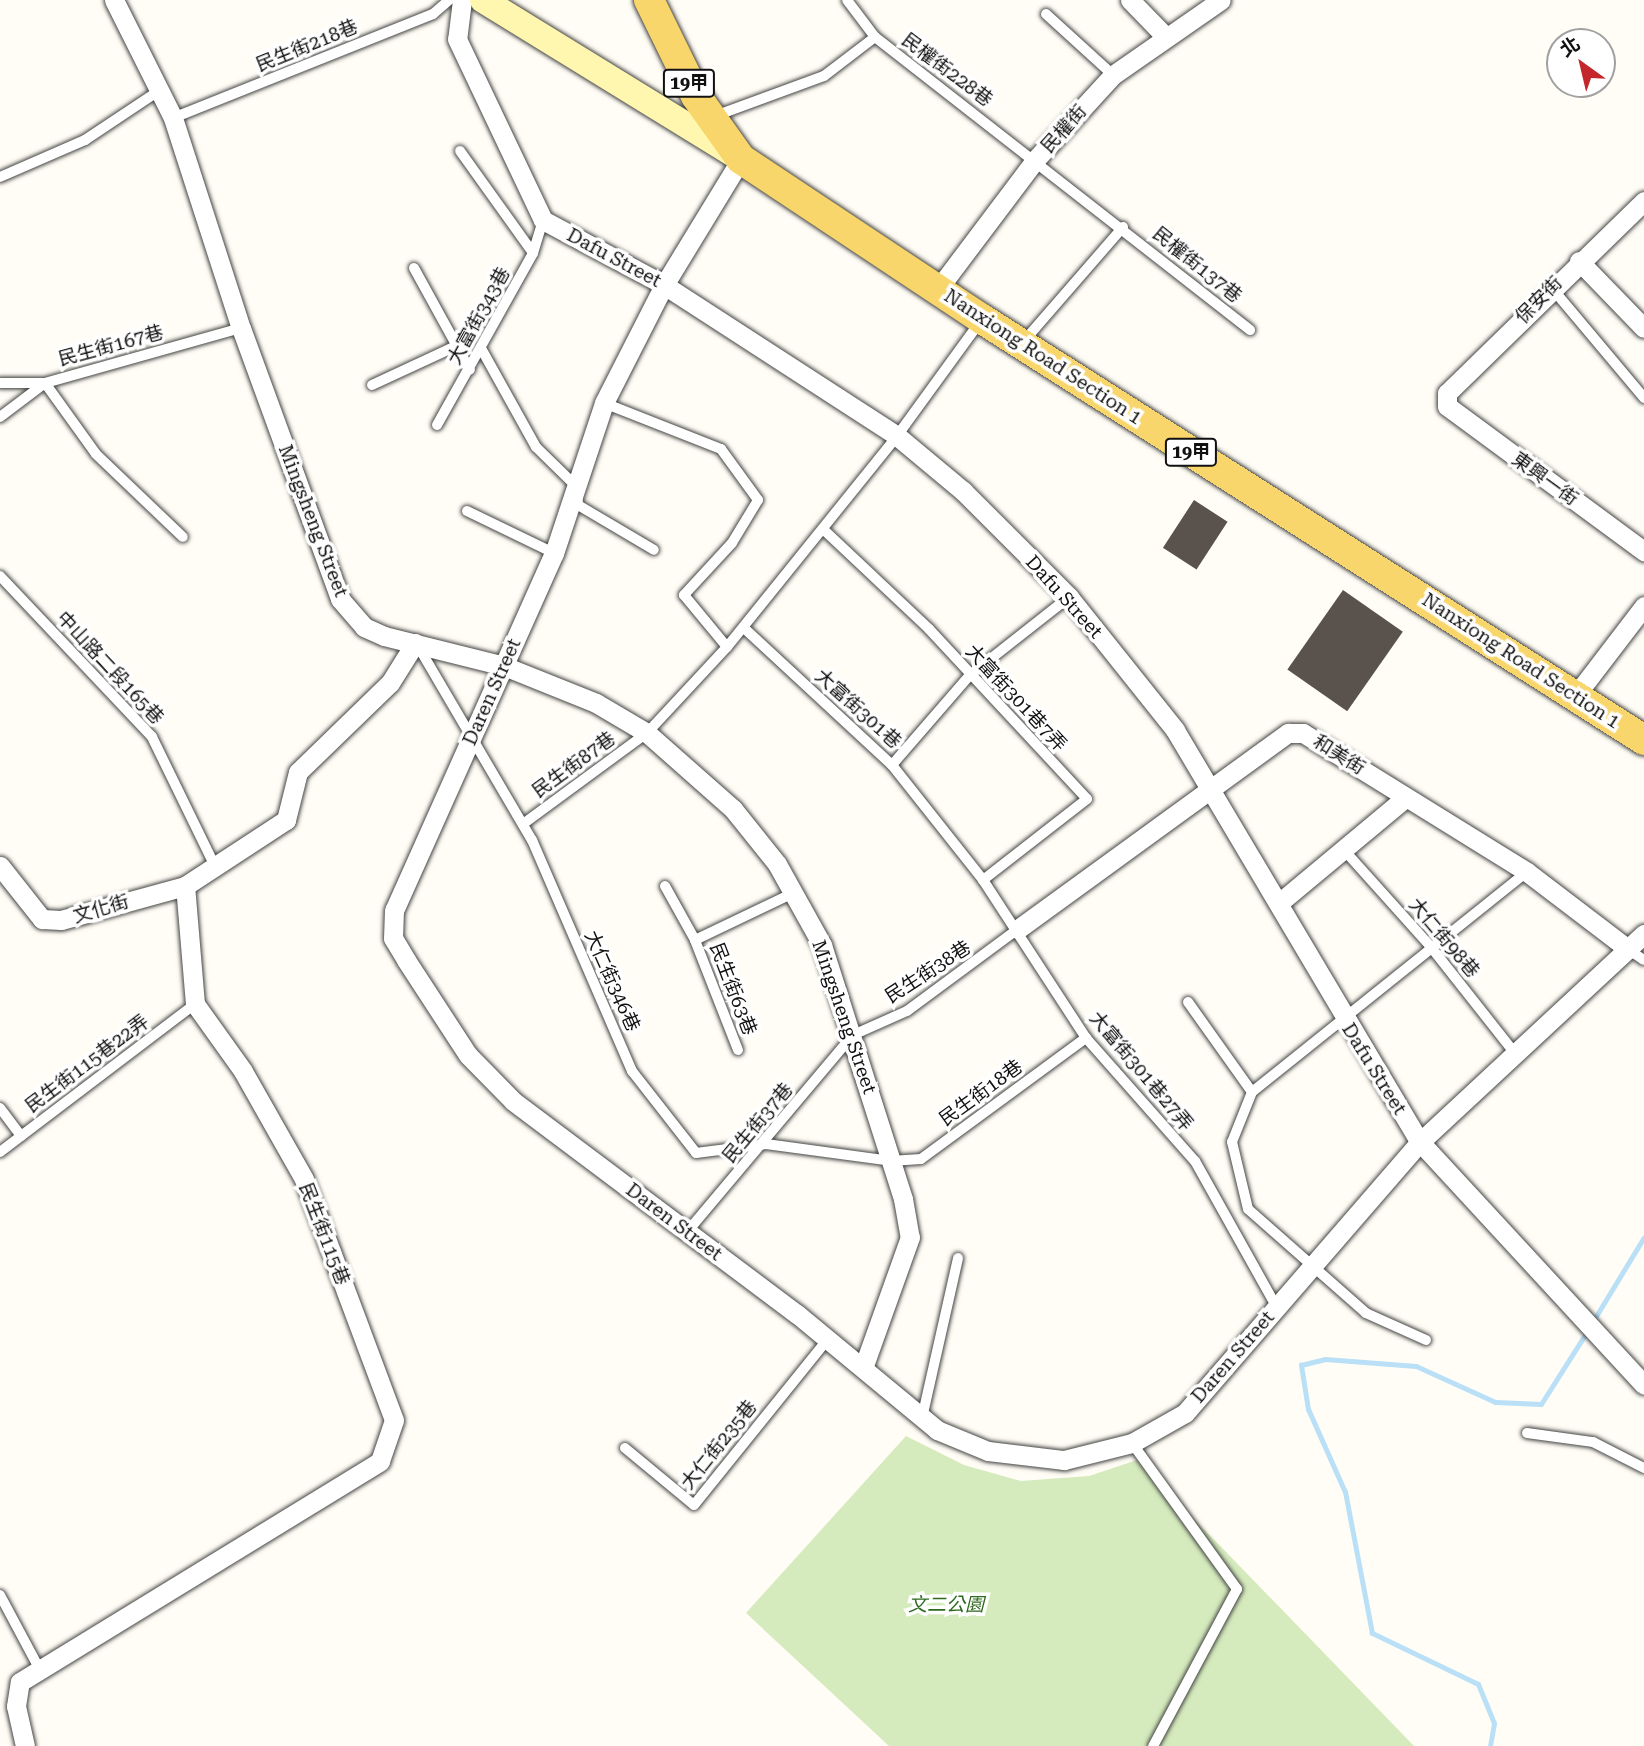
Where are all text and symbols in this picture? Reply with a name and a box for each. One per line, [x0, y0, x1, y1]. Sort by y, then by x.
street label: 民生街218巷 [253, 15, 361, 77]
street label: 民權街228巷 [897, 28, 997, 112]
north arrow [1546, 28, 1616, 98]
text: 北 [1556, 32, 1584, 62]
road number: 19甲 [663, 68, 715, 98]
street label: 民權街 [1036, 100, 1092, 158]
street label: 民權街137巷 [1148, 222, 1246, 308]
street label: Dafu Street [563, 224, 665, 292]
street label: 大富街343巷 [443, 263, 515, 369]
street label: 保安街 [1511, 272, 1567, 328]
street label: Nanxiong Road Section 1 [940, 284, 1146, 430]
street label: 民生街167巷 [56, 321, 166, 371]
road number: 19甲 [1165, 438, 1217, 466]
street label: Mingsheng Street [273, 442, 353, 600]
street label: 東興一街 [1508, 447, 1582, 511]
street label: Dafu Street [1021, 551, 1107, 643]
street label: Nanxiong Road Section 1 [1418, 588, 1624, 734]
street label: 中山路二段165巷 [52, 607, 168, 729]
street label: Daren Street [458, 635, 526, 749]
street label: 大富街301巷7弄 [961, 640, 1071, 756]
street label: 大富街301巷 [810, 664, 906, 754]
street label: 民生街87巷 [528, 727, 620, 803]
street label: 和美街 [1309, 730, 1369, 780]
street label: 文化街 [70, 890, 132, 928]
street label: 大仁街98巷 [1404, 893, 1484, 983]
street label: 大仁街346巷 [580, 927, 644, 1035]
street label: 民生街38巷 [881, 936, 975, 1008]
street label: Mingsheng Street [807, 937, 881, 1097]
street label: 民生街63巷 [705, 940, 761, 1038]
street label: 大富街301巷27弄 [1085, 1007, 1197, 1135]
street label: 民生街115巷22弄 [21, 1010, 153, 1118]
street label: Dafu Street [1337, 1019, 1411, 1119]
street label: 民生街18巷 [935, 1055, 1027, 1131]
street label: 民生街37巷 [718, 1078, 798, 1168]
street label: Daren Street [621, 1178, 727, 1266]
street label: 民生街115巷 [294, 1180, 354, 1288]
street label: Daren Street [1187, 1306, 1279, 1408]
street label: 大仁街235巷 [676, 1396, 762, 1494]
park label: 文二公園 [908, 1594, 984, 1616]

